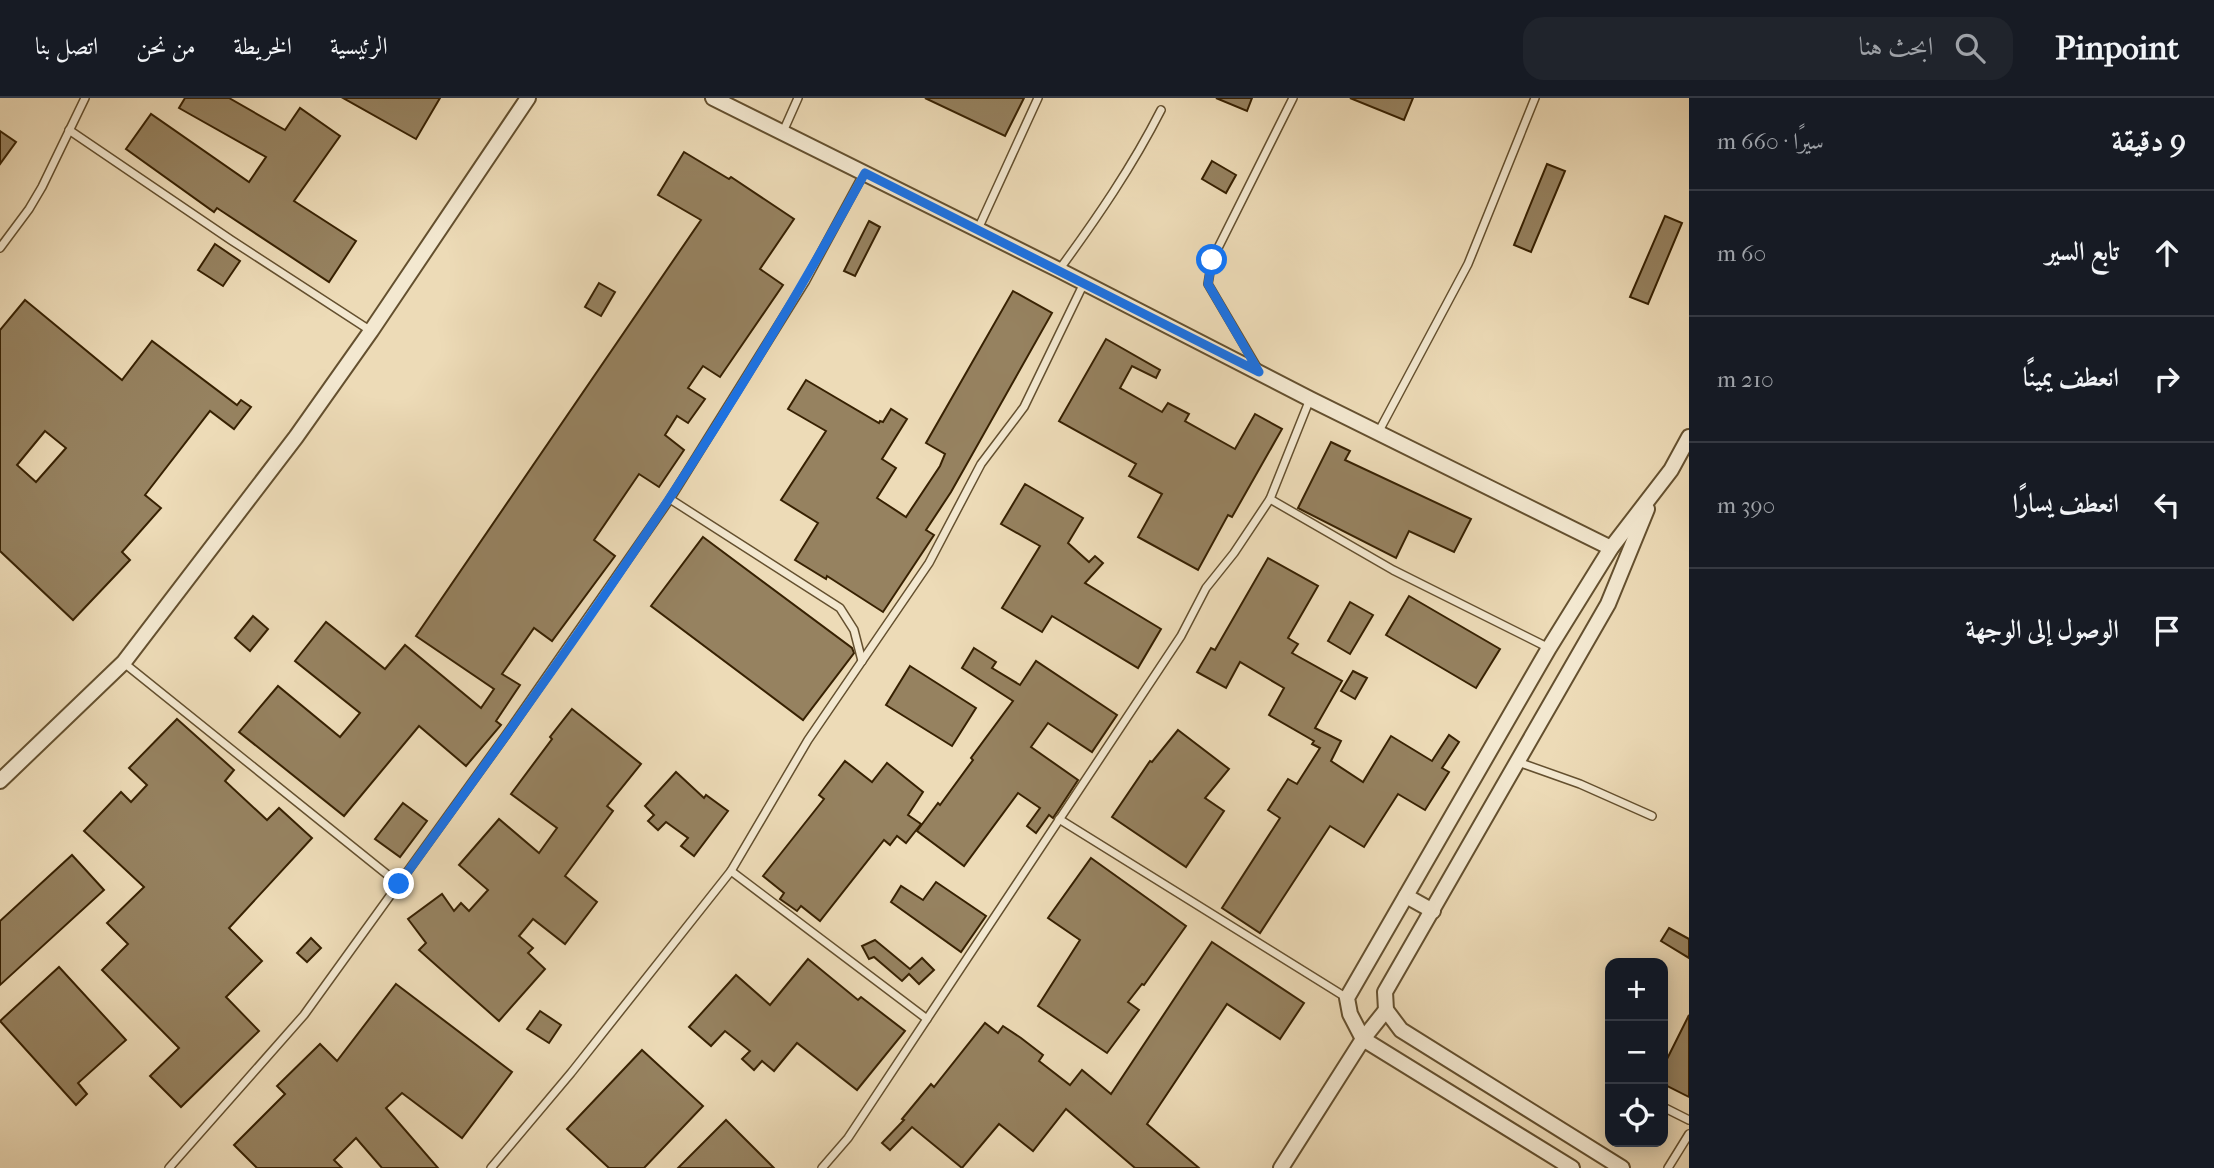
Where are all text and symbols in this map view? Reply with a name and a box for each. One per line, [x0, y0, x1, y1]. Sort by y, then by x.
search box [1523, 17, 2013, 80]
icon: search [1951, 29, 1989, 67]
text: Pinpoint [2055, 29, 2179, 68]
text: ابحث هنا [1858, 31, 1933, 62]
text: اتصل بنا [35, 32, 98, 60]
text: من نحن [136, 32, 196, 60]
text: الخريطة [234, 32, 292, 60]
text: الرئيسية [330, 32, 388, 60]
text: 9 دقيقة [2111, 124, 2186, 159]
text: سيرًا · 660 m [1717, 128, 1824, 155]
icon: ahead [2148, 234, 2186, 272]
text: تابع السير [2046, 236, 2119, 267]
text: 60 m [1717, 240, 1766, 267]
route start [1196, 244, 1227, 275]
icon: right [2148, 360, 2186, 398]
text: انعطف يمينًا [2023, 362, 2119, 393]
text: 210 m [1717, 366, 1774, 393]
icon: left [2148, 486, 2186, 524]
text: انعطف يسارًا [2012, 488, 2119, 519]
text: 390 m [1717, 492, 1775, 519]
icon: arrive [2148, 612, 2186, 650]
text: الوصول إلى الوجهة [1965, 614, 2119, 645]
route end [383, 868, 414, 899]
map controls [1605, 958, 1668, 1147]
button: + [1605, 958, 1668, 1021]
button: − [1605, 1021, 1668, 1084]
button: locate [1605, 1084, 1668, 1147]

